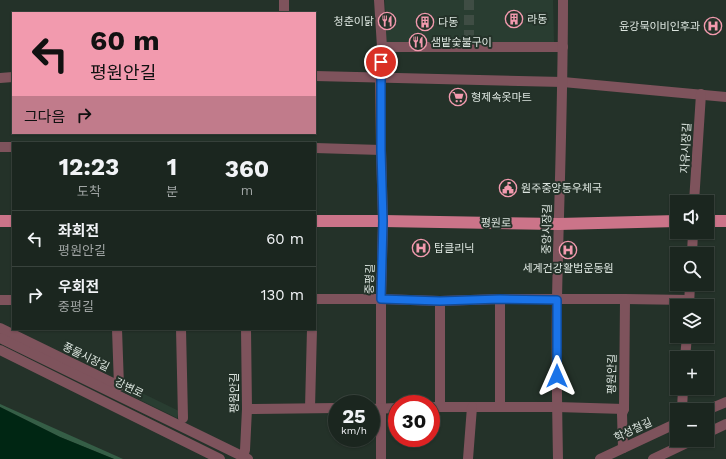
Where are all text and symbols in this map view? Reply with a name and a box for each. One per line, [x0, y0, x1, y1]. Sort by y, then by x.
building icon: 라동 [504, 9, 524, 29]
restaurant icon: 청춘이닭 [377, 11, 397, 31]
building icon: 다동 [415, 12, 435, 32]
place label: 라동 [527, 13, 547, 26]
place label: 청춘이닭 [334, 15, 374, 28]
place label: 다동 [438, 16, 458, 29]
hospital icon: 윤강묵이비인후과 [703, 16, 723, 36]
place label: 윤강묵이비인후과 [619, 20, 700, 33]
text: 60 m [90, 24, 160, 57]
icon: left [24, 28, 76, 80]
restaurant icon: 샘밭숯불구이 [408, 32, 428, 52]
place label: 샘밭숯불구이 [431, 36, 492, 49]
pin [364, 45, 398, 79]
icon: arrive [370, 51, 392, 73]
text: 평원안길 [90, 62, 156, 83]
supermarket icon: 형제속옷마트 [448, 87, 468, 107]
place label: 형제속옷마트 [471, 91, 532, 104]
icon: right [73, 104, 95, 126]
text: 그다음 [24, 108, 65, 126]
street label: 자유시장길 [678, 122, 694, 174]
text: 12:23 [59, 153, 119, 181]
text: 1 [167, 153, 177, 181]
text: 360 [225, 155, 269, 183]
public building icon: 원주중앙동우체국 [498, 178, 518, 198]
place label: 원주중앙동우체국 [521, 182, 602, 195]
text: m [241, 183, 253, 198]
text: 도착 [77, 184, 101, 199]
text: 분 [166, 184, 178, 199]
map controls [670, 195, 714, 447]
button: sound [670, 195, 714, 239]
street label: 중앙시장길 [540, 204, 554, 254]
street label: 평원로 [481, 216, 511, 230]
text: 좌회전 [58, 222, 99, 240]
icon: left [24, 228, 46, 250]
text: 60 m [266, 230, 304, 248]
hospital icon: 탑클리닉 [411, 238, 431, 258]
hospital icon: 세계건강활법운동원 [558, 240, 578, 260]
place label: 탑클리닉 [434, 242, 474, 255]
text: 평원안길 [58, 243, 106, 258]
button: search [670, 247, 714, 291]
place label: 세계건강활법운동원 [522, 262, 614, 275]
street label: 중평길 [363, 264, 377, 294]
text: 우회전 [58, 278, 99, 296]
icon: right [24, 284, 46, 306]
text: 130 m [261, 286, 304, 304]
text: 중평길 [58, 299, 94, 314]
button: layers [670, 299, 714, 343]
street label: 풍물시장길 [60, 340, 112, 374]
button: + [670, 351, 714, 395]
street label: 평원안길 [605, 354, 619, 394]
position arrow [536, 355, 578, 397]
street label: 평원안길 [228, 373, 241, 413]
street label: 강변로 [113, 376, 145, 400]
speed limit sign: 30 [388, 395, 440, 447]
button: − [670, 403, 714, 447]
text: 25 [342, 404, 366, 428]
street label: 학성철길 [612, 416, 654, 444]
text: km/h [341, 425, 367, 436]

